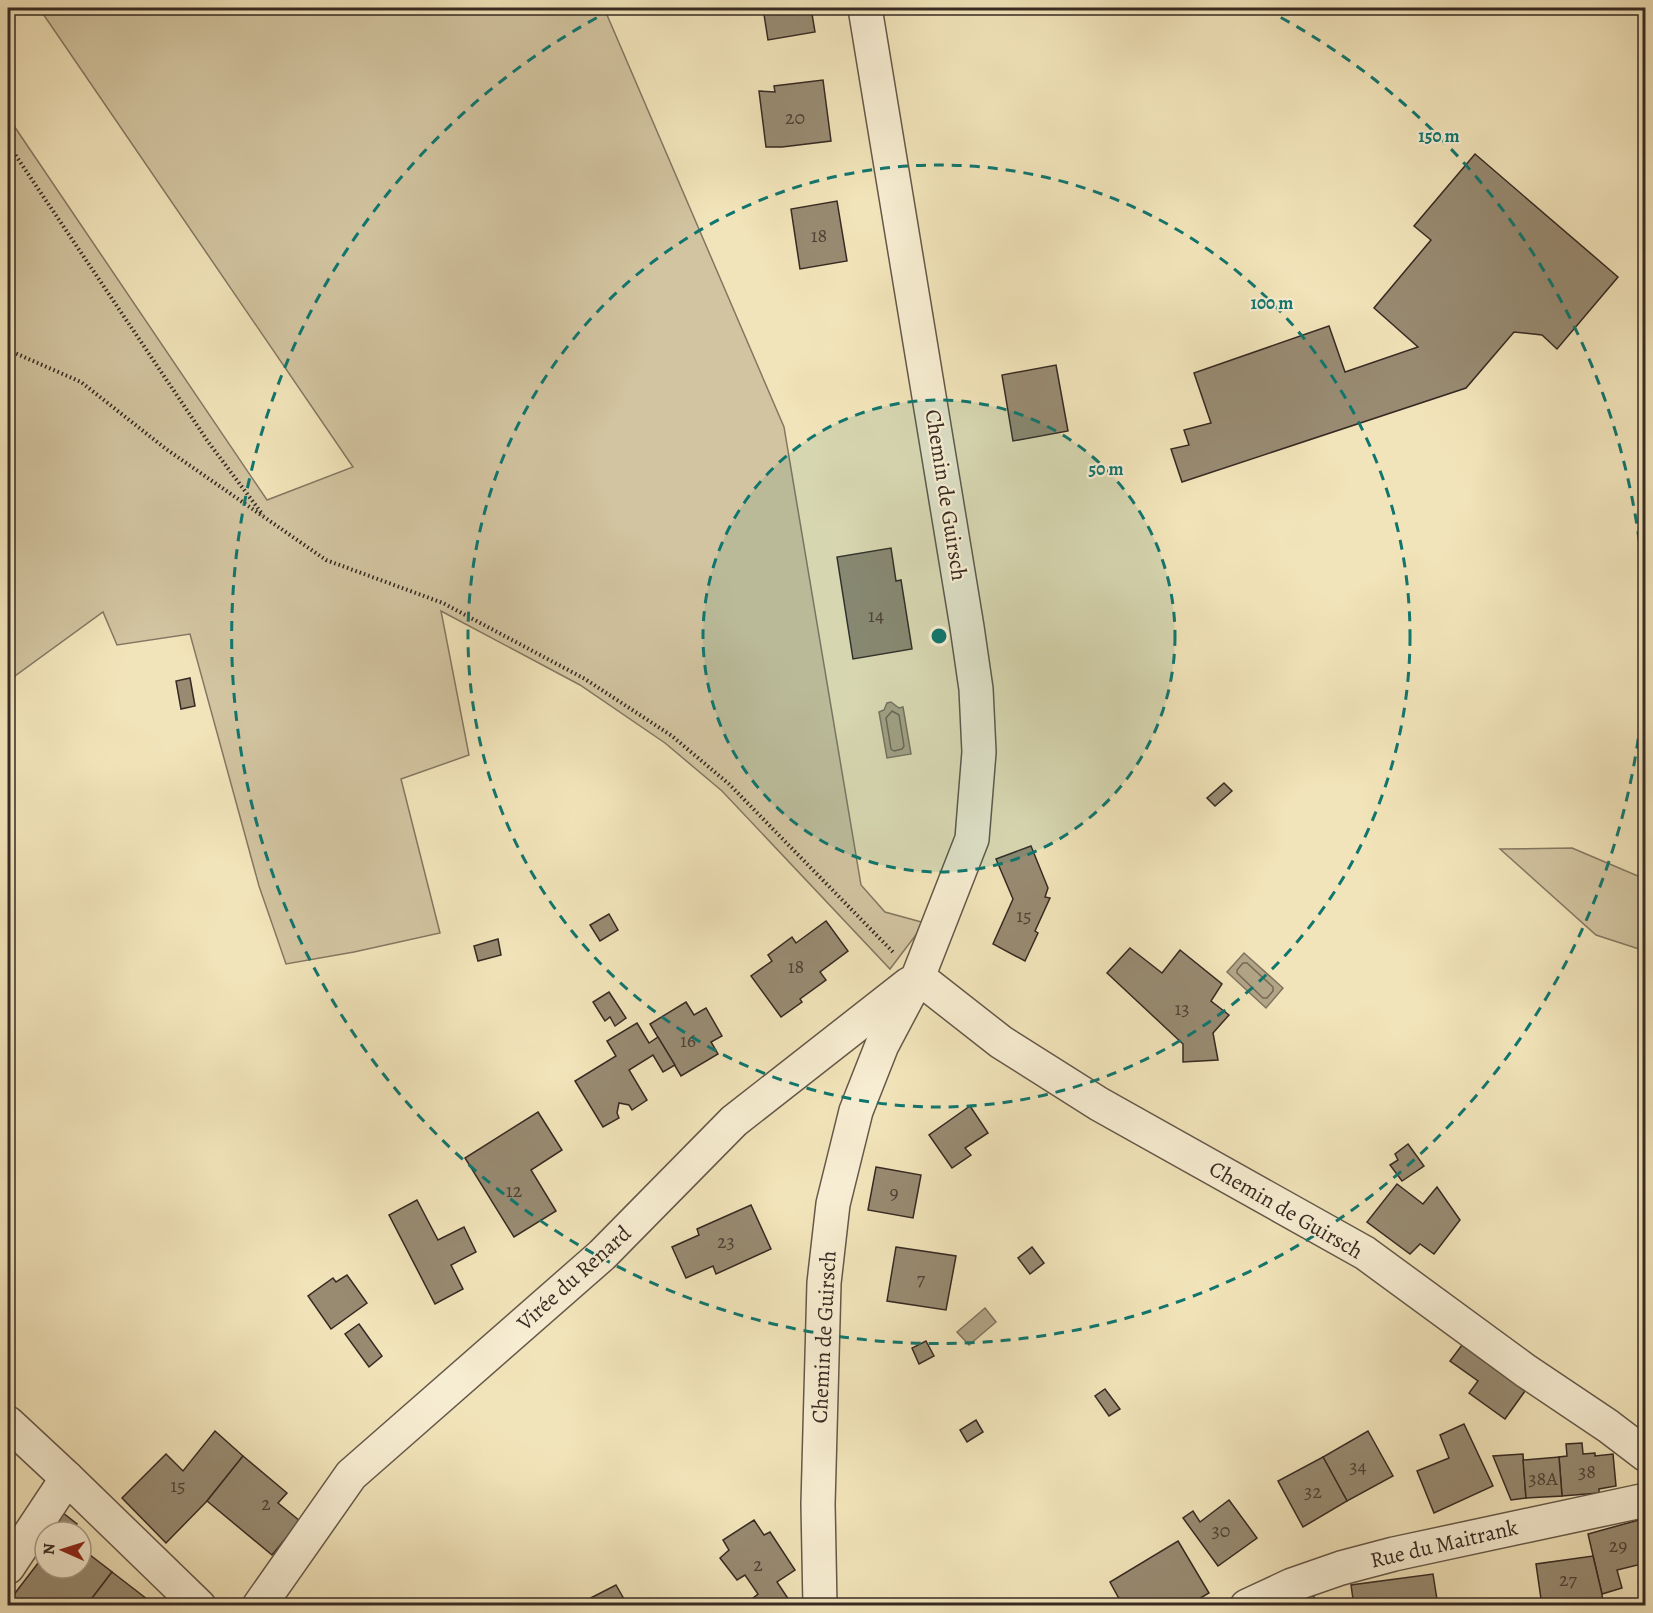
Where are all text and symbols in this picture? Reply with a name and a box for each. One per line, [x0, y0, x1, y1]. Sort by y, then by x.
house number: 20 [785, 104, 805, 131]
text: 150 m [1418, 124, 1460, 148]
house number: 18 [811, 222, 827, 249]
text: 100 m [1251, 291, 1293, 315]
street label: Chemin de Guirsch [918, 407, 974, 583]
text: 50 m [1089, 457, 1123, 481]
house number: 14 [868, 602, 884, 629]
centre of rings [929, 626, 949, 646]
house number: 15 [1016, 902, 1032, 929]
house number: 18 [788, 953, 804, 980]
house number: 13 [1174, 995, 1190, 1022]
house number: 16 [680, 1027, 696, 1054]
street label: Chemin de Guirsch [1204, 1154, 1369, 1266]
house number: 12 [506, 1177, 523, 1204]
house number: 9 [889, 1179, 899, 1206]
street label: Virée du Renard [510, 1219, 638, 1338]
house number: 23 [717, 1228, 735, 1255]
street label: Chemin de Guirsch [804, 1250, 844, 1424]
house number: 7 [917, 1265, 926, 1292]
house number: 34 [1349, 1453, 1367, 1480]
house number: 38 [1578, 1458, 1596, 1485]
house number: 38A [1528, 1465, 1558, 1492]
house number: 15 [170, 1472, 186, 1499]
house number: 32 [1304, 1478, 1322, 1505]
house number: 2 [261, 1490, 271, 1517]
street label: Rue du Maitrank [1367, 1512, 1521, 1576]
house number: 30 [1212, 1517, 1230, 1544]
north arrow [33, 1520, 93, 1580]
house number: 29 [1609, 1532, 1627, 1559]
text: N [38, 1543, 60, 1556]
house number: 2 [753, 1551, 763, 1578]
house number: 27 [1559, 1566, 1578, 1593]

